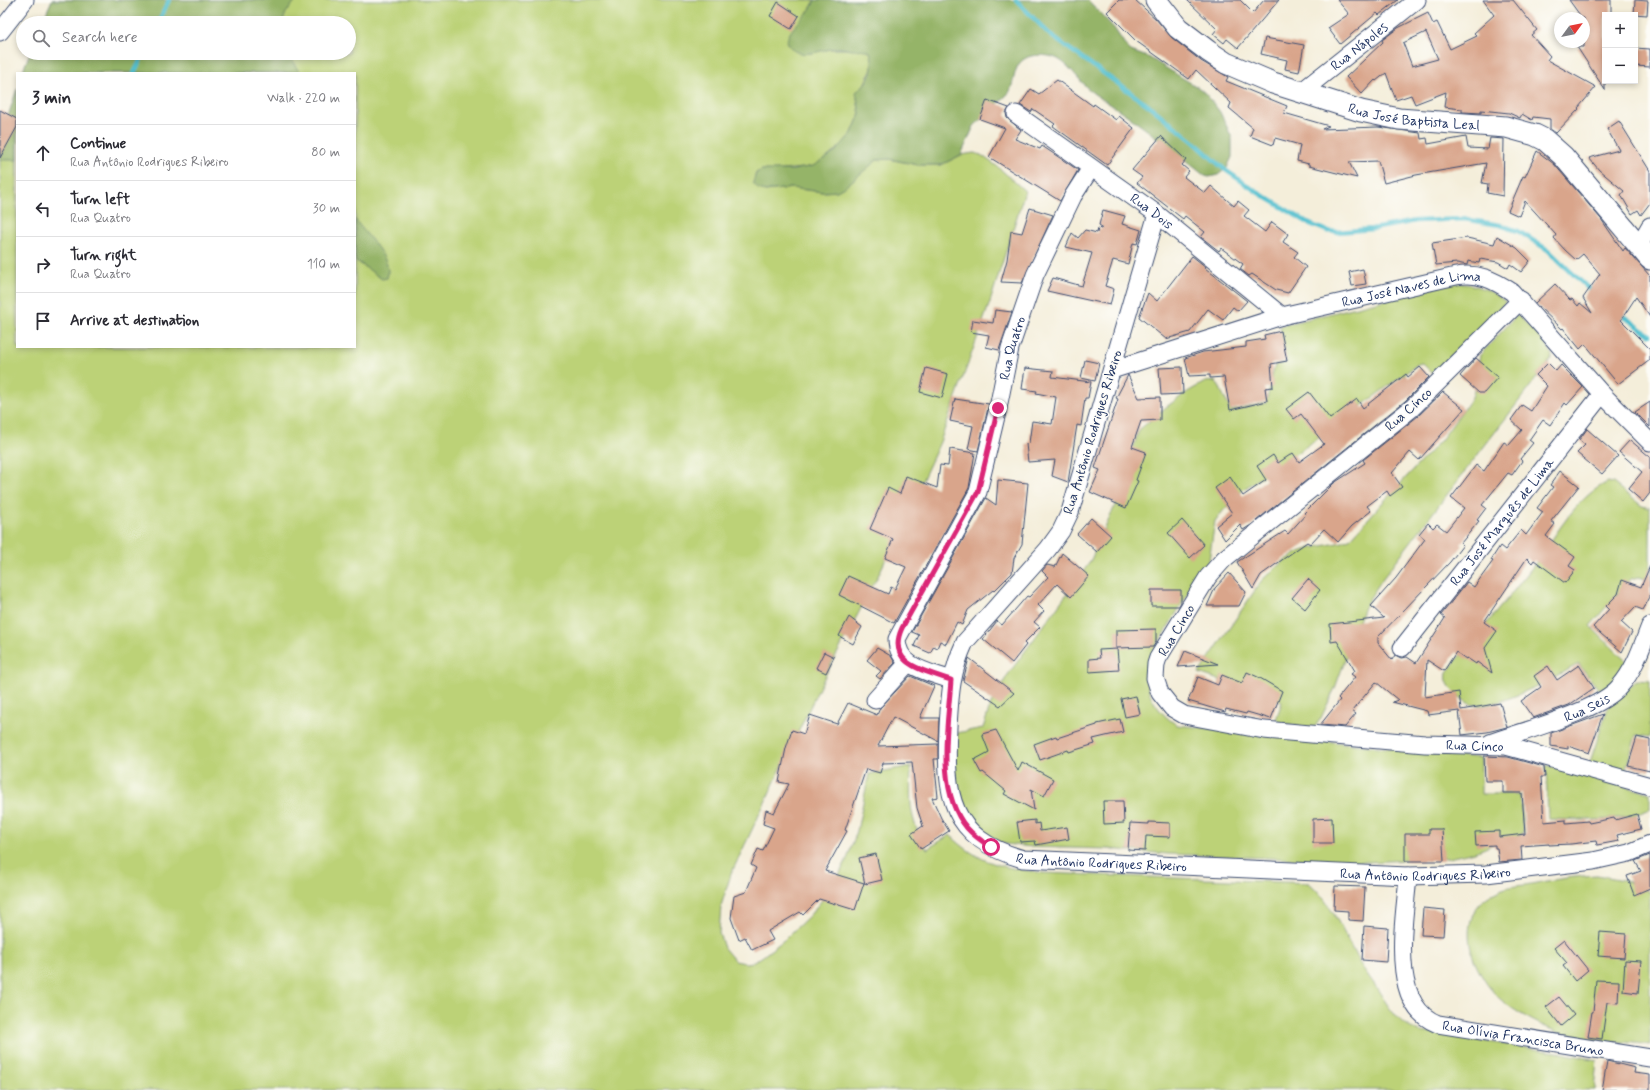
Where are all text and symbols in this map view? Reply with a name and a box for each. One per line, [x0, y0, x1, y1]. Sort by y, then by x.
north arrow [1554, 12, 1590, 48]
map controls [1602, 12, 1638, 84]
button: + [1602, 12, 1638, 48]
search box [16, 16, 356, 60]
street label: Rua Nápoles [1327, 18, 1392, 75]
icon: search [30, 27, 52, 49]
text: Search here [62, 28, 138, 48]
button: − [1602, 48, 1638, 84]
text: 3 min [32, 87, 71, 109]
text: Walk · 220 m [267, 90, 340, 107]
street label: Rua José Baptista Leal [1346, 99, 1480, 135]
text: Continue [70, 134, 126, 154]
icon: ahead [32, 142, 54, 164]
text: 80 m [311, 144, 340, 161]
text: Rua Antônio Rodrigues Ribeiro [70, 154, 229, 171]
text: Turn left [70, 190, 130, 210]
street label: Rua Dois [1126, 190, 1177, 234]
icon: left [32, 198, 54, 220]
text: 30 m [313, 200, 340, 217]
text: Rua Quatro [70, 210, 131, 227]
text: Turn right [70, 246, 137, 266]
icon: right [32, 254, 54, 276]
text: 110 m [307, 256, 340, 273]
text: Rua Quatro [70, 266, 131, 283]
street label: Rua José Naves de Lima [1340, 267, 1483, 312]
icon: arrive [32, 310, 54, 332]
text: Arrive at destination [70, 311, 199, 331]
street label: Rua Quatro [996, 314, 1030, 382]
street label: Rua Antônio Rodrigues Ribeiro [1059, 348, 1127, 517]
street label: Rua Cinco [1381, 384, 1436, 436]
route end [989, 399, 1007, 417]
street label: Rua José Marquês de Lima [1446, 454, 1559, 590]
street label: Rua Cinco [1154, 601, 1199, 660]
street label: Rua Seis [1562, 690, 1614, 727]
street label: Rua Cinco [1446, 737, 1504, 756]
route start [982, 838, 1000, 856]
street label: Rua Antônio Rodrigues Ribeiro [1013, 849, 1187, 876]
street label: Rua Antônio Rodrigues Ribeiro [1339, 863, 1512, 886]
street label: Rua Olívia Francisca Bruno [1441, 1017, 1605, 1060]

